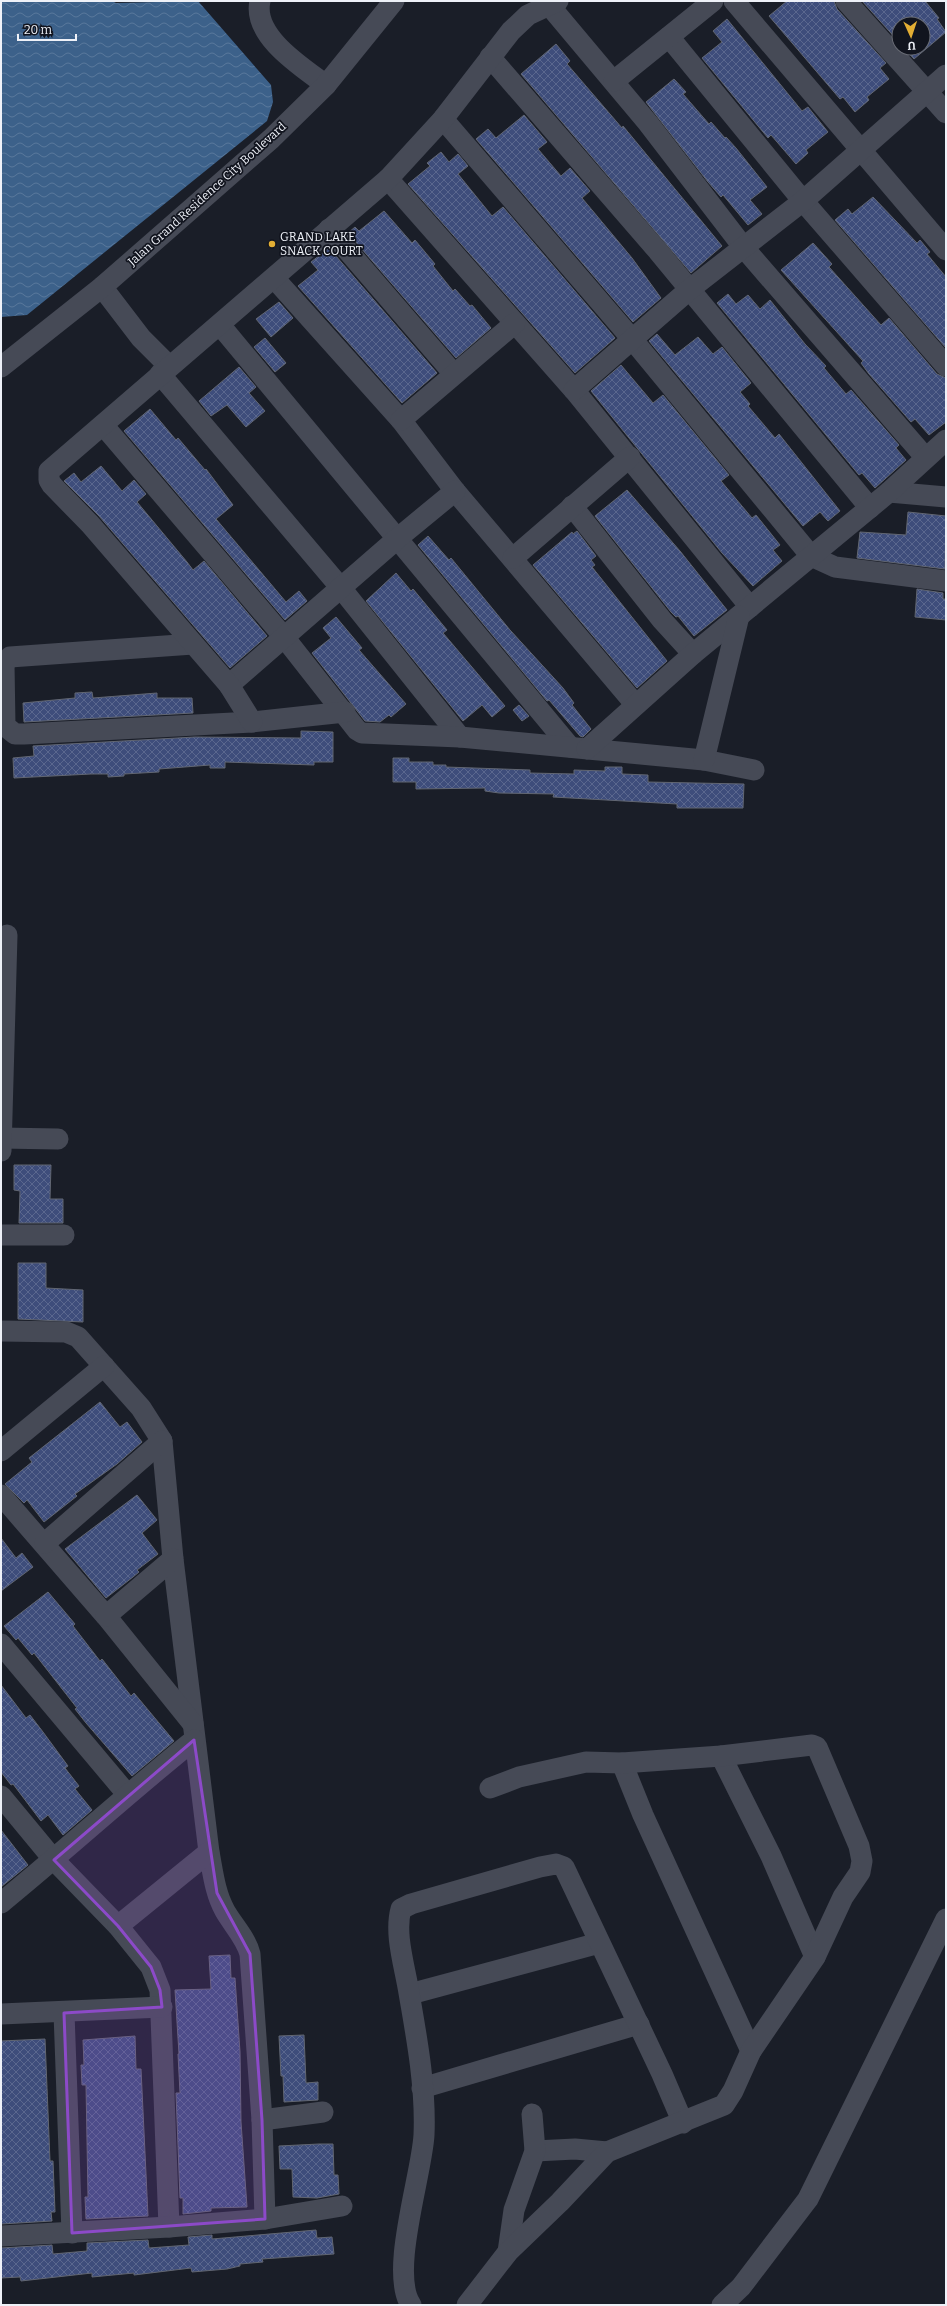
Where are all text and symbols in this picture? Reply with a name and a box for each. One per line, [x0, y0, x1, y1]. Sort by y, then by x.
scale bar [18, 16, 76, 42]
north arrow [891, 16, 931, 56]
text: 20 m [24, 23, 53, 37]
text: U [907, 39, 916, 52]
street label: Jalan Grand Residence City Boulevard [124, 119, 289, 269]
place label: GRAND LAKE SNACK COURT [280, 230, 363, 258]
marker: GRAND LAKE SNACK COURT [267, 239, 277, 249]

